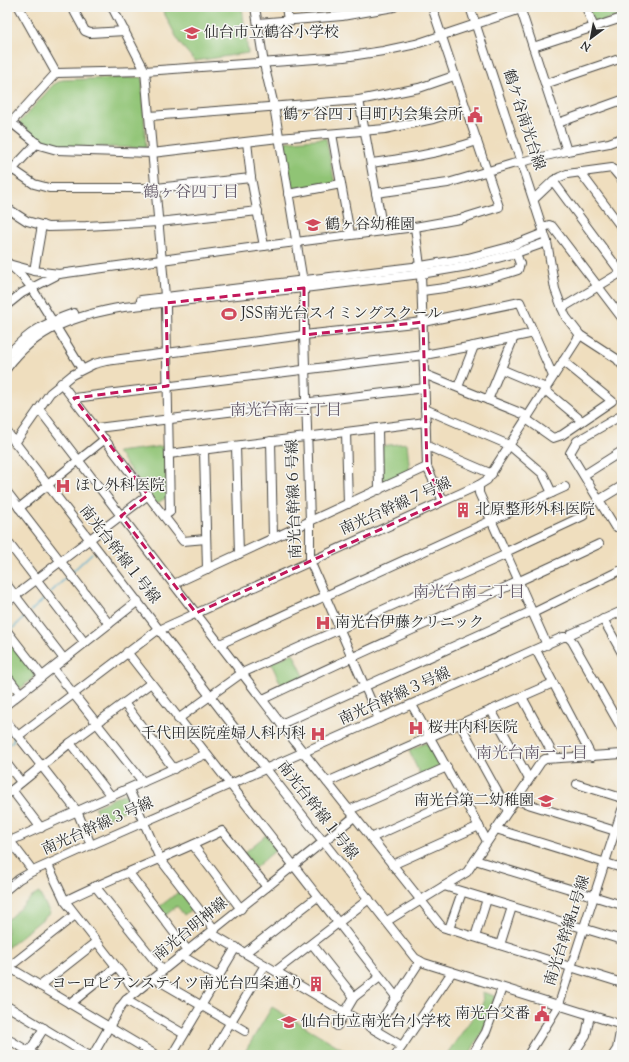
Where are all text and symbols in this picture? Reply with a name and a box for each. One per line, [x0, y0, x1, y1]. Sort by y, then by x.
north arrow [571, 18, 611, 58]
place label: 仙台市立鶴谷小学校 [204, 23, 339, 44]
school or university icon: 仙台市立鶴谷小学校 [183, 24, 201, 42]
text: N [578, 36, 595, 55]
street label: 鶴ケ谷南光台線 [497, 67, 549, 173]
place label: 鶴ヶ谷四丁目町内会集会所 [283, 105, 463, 126]
public building icon: 鶴ヶ谷四丁目町内会集会所 [466, 106, 484, 124]
district label: 鶴ヶ谷四丁目 [143, 182, 239, 205]
place label: 鶴ヶ谷幼稚園 [325, 215, 415, 236]
school or university icon: 鶴ヶ谷幼稚園 [304, 216, 322, 234]
place label: JSS南光台スイミングスクール [240, 304, 442, 325]
sports icon: JSS南光台スイミングスクール [220, 305, 238, 323]
district label: 南光台南三丁目 [230, 400, 342, 423]
street label: 南光台幹線６号線 [282, 439, 308, 559]
street label: 南光台幹線７号線 [337, 473, 455, 541]
place label: ほし外科医院 [75, 476, 165, 497]
hospital icon: ほし外科医院 [54, 477, 72, 495]
place label: 北原整形外科医院 [475, 500, 595, 521]
street label: 南光台幹線１号線 [74, 501, 164, 609]
building icon: 北原整形外科医院 [454, 501, 472, 519]
district label: 南光台南二丁目 [413, 582, 525, 605]
place label: 南光台伊藤クリニック [335, 613, 484, 634]
hospital icon: 南光台伊藤クリニック [314, 614, 332, 632]
street label: 南光台幹線３号線 [336, 663, 454, 731]
place label: 桜井内科医院 [428, 718, 518, 739]
hospital icon: 桜井内科医院 [407, 719, 425, 737]
place label: 千代田医院産婦人科内科 [141, 724, 306, 745]
hospital icon: 千代田医院産婦人科内科 [309, 725, 327, 743]
district label: 南光台南一丁目 [476, 743, 588, 766]
street label: 南光台幹線１号線 [272, 757, 362, 865]
place label: 南光台第二幼稚園 [414, 791, 534, 812]
school or university icon: 南光台第二幼稚園 [537, 792, 555, 810]
street label: 南光台幹線３号線 [39, 793, 157, 861]
street label: 南光台幹線11号線 [540, 873, 596, 989]
street label: 南光台明神線 [149, 894, 233, 966]
place label: ヨーロピアンステイツ南光台四条通り [51, 974, 304, 995]
building icon: ヨーロピアンステイツ南光台四条通り [307, 975, 325, 993]
place label: 南光台交番 [455, 1004, 530, 1025]
public building icon: 南光台交番 [533, 1005, 551, 1023]
place label: 仙台市立南光台小学校 [301, 1012, 451, 1033]
school or university icon: 仙台市立南光台小学校 [280, 1013, 298, 1031]

